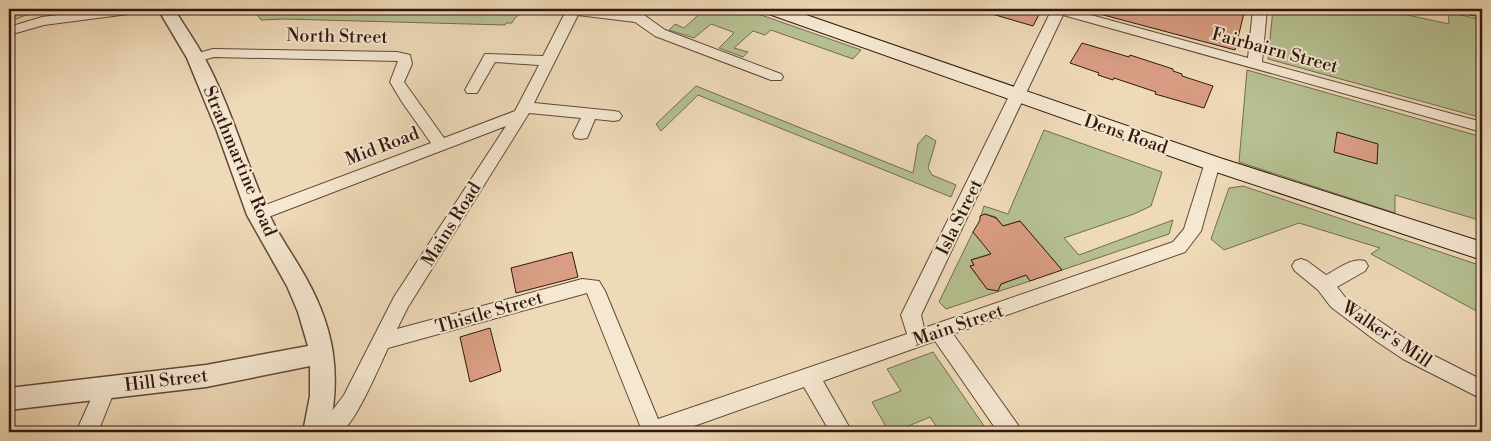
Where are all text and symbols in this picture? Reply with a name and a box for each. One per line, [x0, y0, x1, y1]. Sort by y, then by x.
street label: Fairbairn Street [1209, 23, 1341, 79]
street label: North Street [286, 24, 389, 49]
street label: Strathmartine Road [197, 82, 282, 241]
street label: Dens Road [1081, 109, 1172, 160]
street label: Mid Road [342, 122, 423, 171]
street label: Isla Street [931, 175, 988, 259]
street label: Mains Road [416, 177, 487, 271]
street label: Thistle Street [433, 286, 546, 339]
street label: Walker's Mill [1336, 295, 1437, 373]
street label: Main Street [910, 299, 1007, 352]
street label: Hill Street [123, 364, 210, 397]

